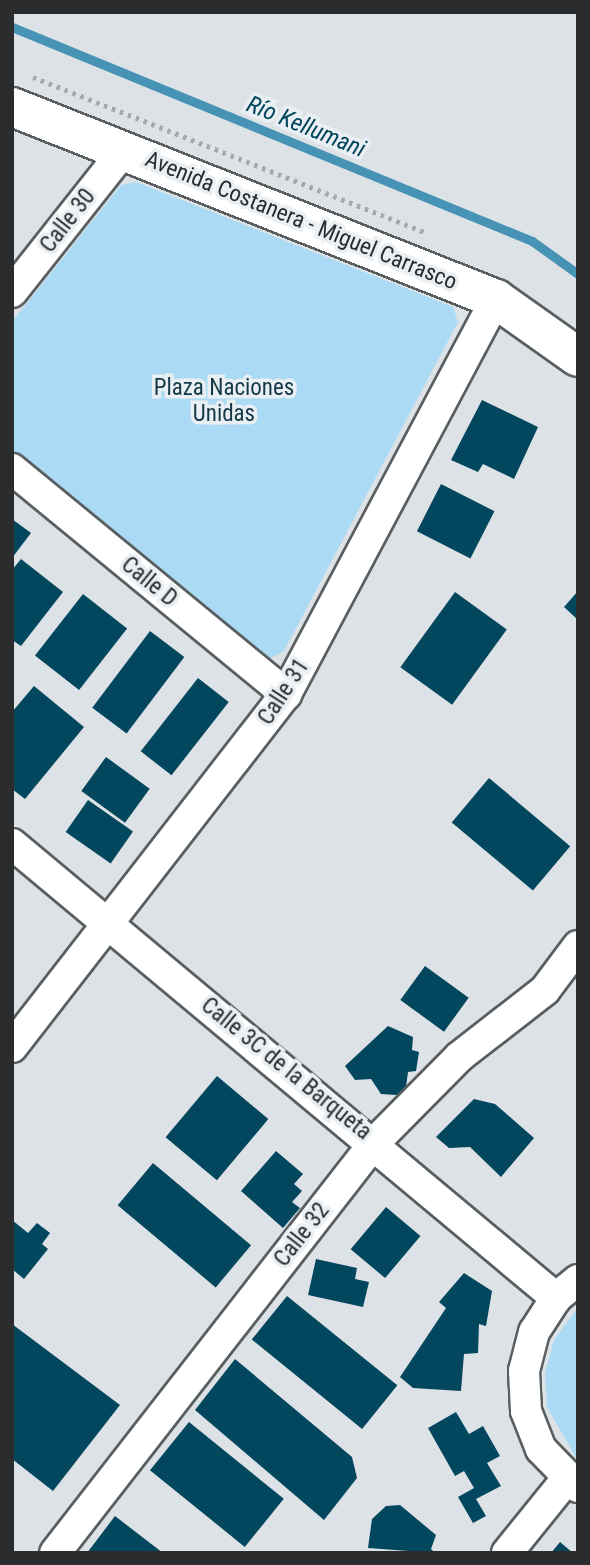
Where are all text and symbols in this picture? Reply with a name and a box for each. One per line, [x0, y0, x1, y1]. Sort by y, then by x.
water label: Río Kellumani [242, 90, 370, 164]
street label: Avenida Costanera - Miguel Carrasco [141, 146, 461, 296]
street label: Calle 30 [35, 184, 101, 258]
park label: Plaza Naciones Unidas [154, 374, 294, 428]
street label: Calle D [116, 551, 182, 613]
street label: Calle 31 [252, 654, 316, 730]
street label: Calle 3C de la Barqueta [195, 992, 377, 1146]
street label: Calle 32 [269, 1198, 335, 1272]

